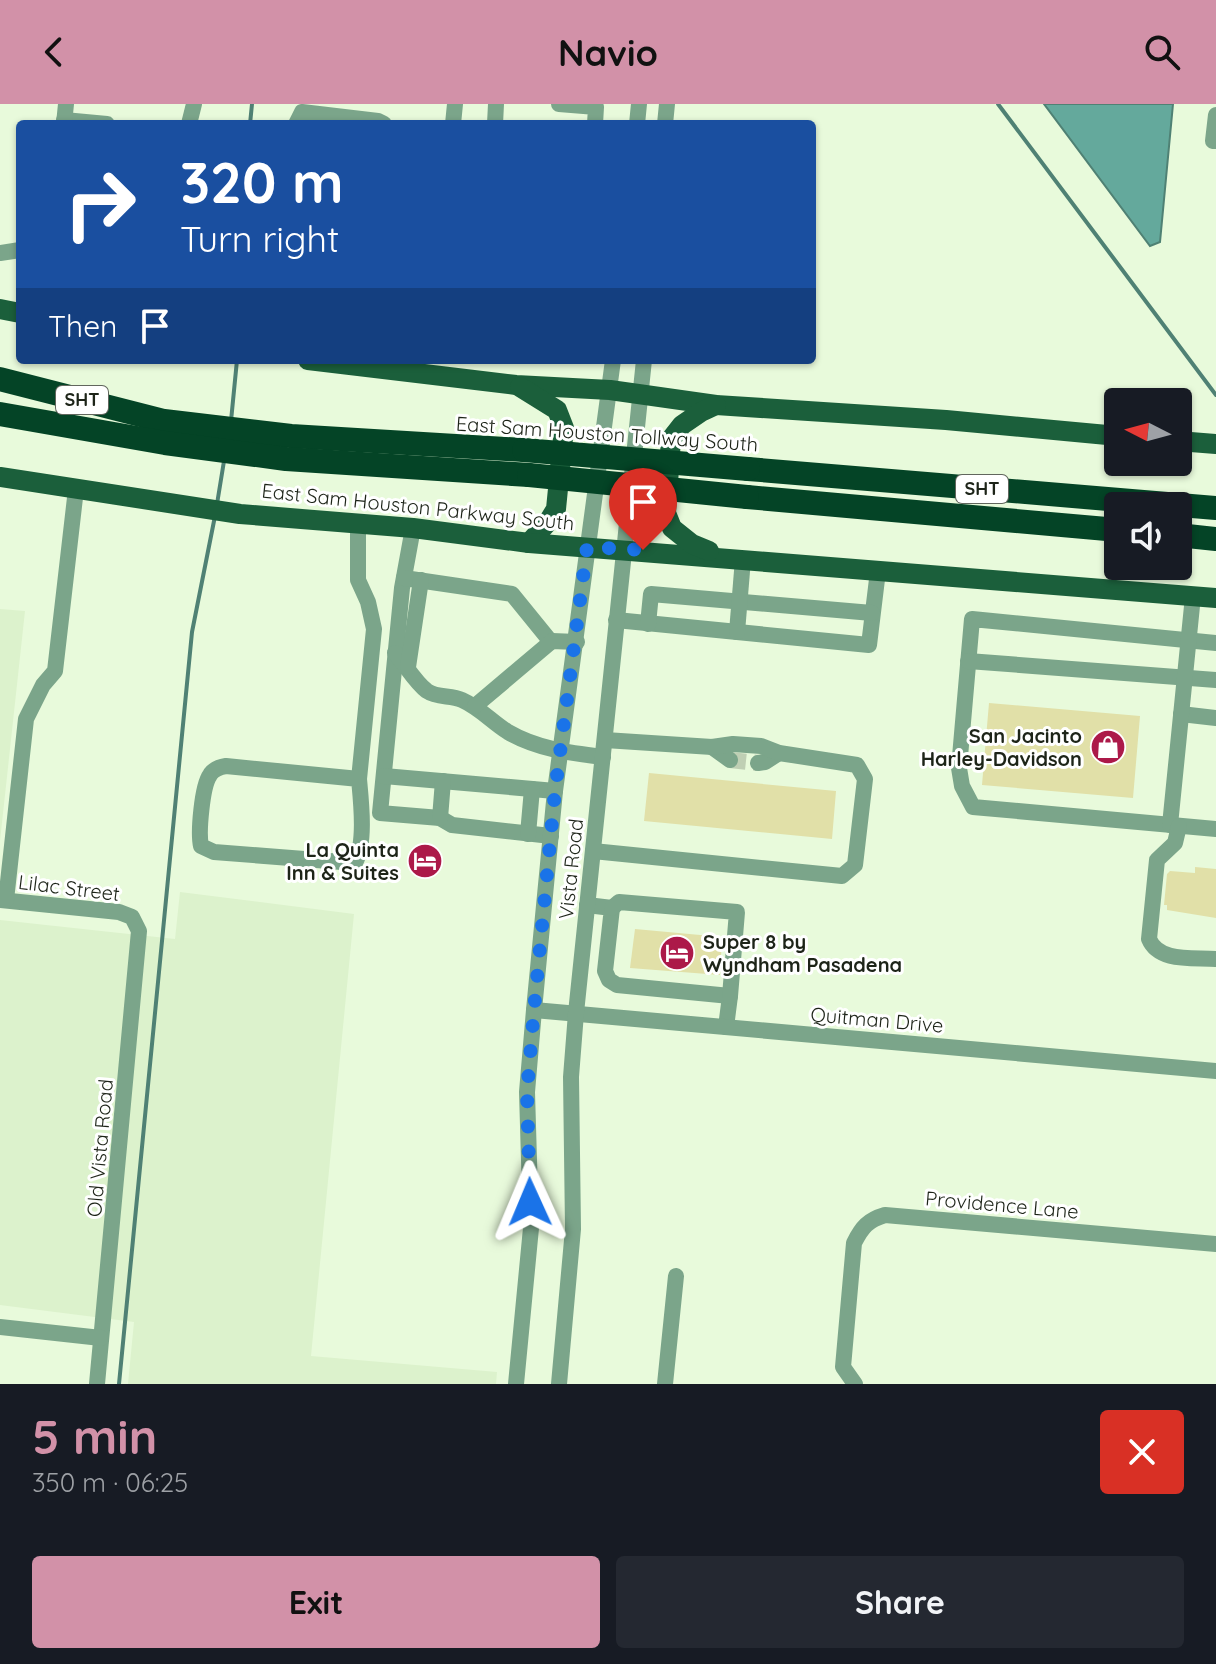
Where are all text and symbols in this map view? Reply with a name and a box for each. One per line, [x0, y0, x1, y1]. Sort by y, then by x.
icon: back [32, 30, 76, 74]
text: Navio [558, 30, 658, 75]
icon: search [1140, 30, 1184, 74]
text: 320 m [180, 147, 344, 217]
icon: right [48, 152, 152, 256]
text: Turn right [180, 216, 339, 261]
icon: arrive [133, 304, 177, 348]
text: Then [48, 307, 117, 345]
road number: SHT [56, 386, 108, 414]
north arrow [1104, 388, 1192, 476]
map controls [1104, 388, 1192, 580]
street label: East Sam Houston Tollway South [455, 410, 759, 457]
pin [609, 468, 677, 550]
road number: SHT [956, 475, 1008, 503]
street label: East Sam Houston Parkway South [260, 478, 576, 535]
icon: arrive [621, 480, 665, 524]
button: sound [1104, 492, 1192, 580]
place label: San Jacinto Harley-Davidson [921, 723, 1082, 771]
shop icon: San Jacinto Harley-Davidson [1089, 728, 1127, 766]
street label: Vista Road [553, 817, 588, 920]
place label: La Quinta Inn & Suites [286, 837, 399, 885]
hotel icon: La Quinta Inn & Suites [406, 842, 444, 880]
street label: Lilac Street [17, 869, 121, 906]
place label: Super 8 by Wyndham Pasadena [703, 929, 902, 977]
hotel icon: Super 8 by Wyndham Pasadena [658, 934, 696, 972]
street label: Quitman Drive [809, 1001, 945, 1038]
street label: Old Vista Road [81, 1078, 118, 1218]
position arrow [488, 1160, 572, 1244]
street label: Providence Lane [924, 1185, 1080, 1224]
text: 5 min [32, 1406, 157, 1466]
button: close [1100, 1410, 1184, 1494]
text: 350 m · 06:25 [32, 1466, 188, 1499]
button: Exit [32, 1556, 600, 1648]
button: Share [616, 1556, 1184, 1648]

